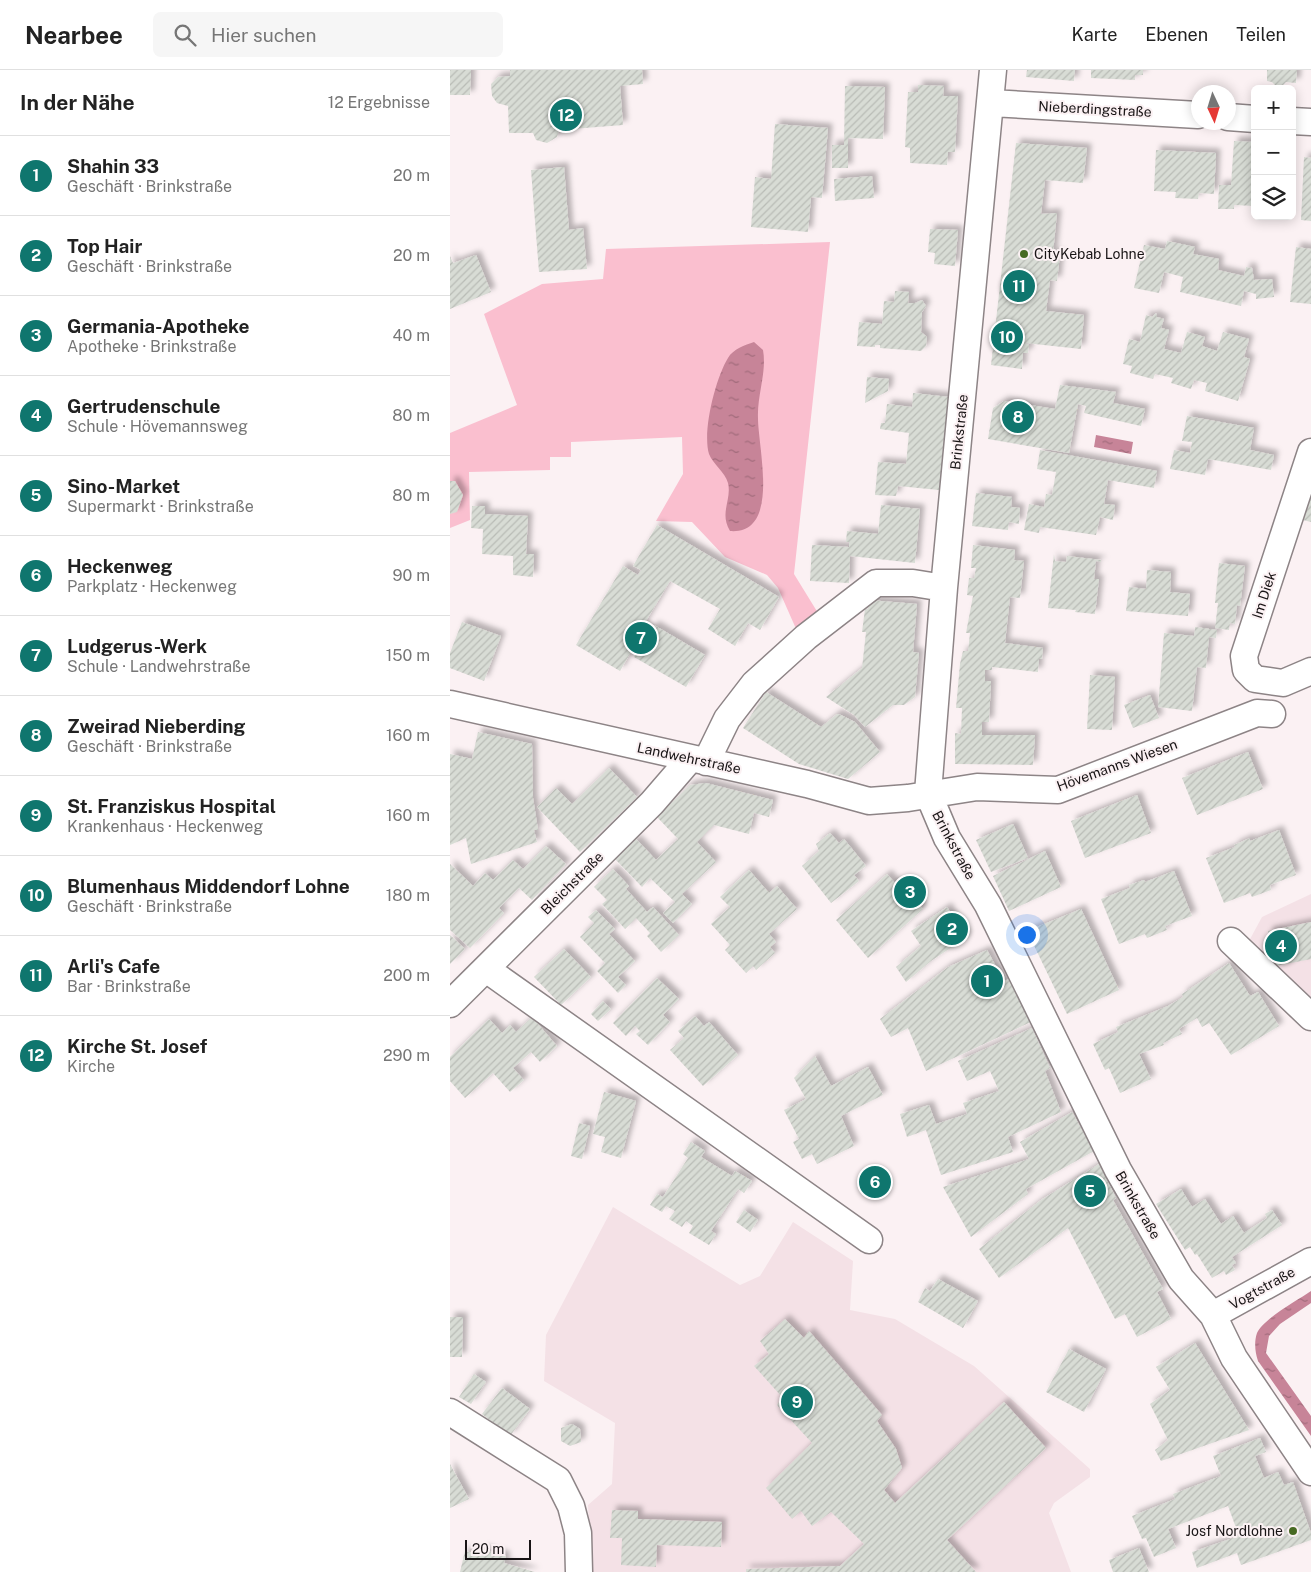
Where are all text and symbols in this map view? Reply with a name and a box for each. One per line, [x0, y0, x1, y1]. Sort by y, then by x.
search box [153, 12, 503, 57]
text: Nearbee [25, 21, 123, 49]
icon: search [171, 21, 199, 49]
text: Hier suchen [211, 24, 317, 46]
text: Karte [1072, 24, 1117, 45]
text: Ebenen [1145, 24, 1208, 45]
text: Teilen [1236, 24, 1286, 45]
north arrow [1191, 85, 1236, 130]
map controls [1251, 85, 1296, 220]
button: + [1251, 85, 1296, 130]
text: In der Nähe [20, 90, 135, 115]
text: 12 Ergebnisse [328, 93, 430, 112]
pin: 12 [550, 96, 582, 134]
street label: Nieberdingstraße [1038, 98, 1152, 120]
button: − [1251, 130, 1296, 175]
text: Shahin 33 [67, 155, 159, 177]
text: 1 [33, 166, 39, 185]
text: 20 m [393, 166, 430, 185]
button: layers [1251, 175, 1296, 220]
text: Geschäft · Brinkstraße [67, 177, 232, 196]
text: Top Hair [67, 235, 142, 257]
text: 2 [31, 246, 41, 265]
text: 20 m [393, 246, 430, 265]
place label: CityKebab Lohne [1034, 246, 1145, 262]
marker: CityKebab Lohne [1018, 248, 1030, 260]
text: Geschäft · Brinkstraße [67, 257, 232, 276]
pin: 11 [1003, 267, 1035, 305]
text: Germania-Apotheke [67, 315, 250, 337]
pin: 10 [991, 318, 1023, 356]
text: 3 [31, 326, 41, 345]
text: 40 m [392, 326, 430, 345]
text: Apotheke · Brinkstraße [67, 337, 237, 356]
street label: Brinkstraße [947, 393, 971, 470]
text: Gertrudenschule [67, 395, 220, 417]
pin: 8 [1002, 398, 1034, 436]
text: 4 [31, 406, 41, 425]
text: 80 m [392, 406, 430, 425]
text: Schule · Hövemannsweg [67, 417, 248, 436]
text: Sino-Market [67, 475, 180, 497]
text: 5 [31, 486, 41, 505]
text: 80 m [392, 486, 430, 505]
text: Supermarkt · Brinkstraße [67, 497, 254, 516]
text: Heckenweg [67, 555, 172, 577]
text: 6 [31, 566, 41, 585]
text: 90 m [393, 566, 430, 585]
street label: Im Diek [1249, 569, 1279, 621]
text: Parkplatz · Heckenweg [67, 577, 237, 596]
pin: 7 [625, 619, 657, 657]
text: Ludgerus-Werk [67, 635, 207, 657]
text: 7 [31, 646, 41, 665]
text: 150 m [386, 646, 430, 665]
text: Schule · Landwehrstraße [67, 657, 251, 676]
text: Zweirad Nieberding [67, 715, 246, 737]
text: 8 [31, 726, 41, 745]
text: 160 m [386, 726, 430, 745]
street label: Hövemanns Wiesen [1055, 736, 1179, 794]
text: Geschäft · Brinkstraße [67, 737, 232, 756]
street label: Landwehrstraße [636, 739, 742, 777]
text: St. Franziskus Hospital [67, 795, 276, 817]
text: 9 [31, 806, 41, 825]
text: 160 m [386, 806, 430, 825]
street label: Brinkstraße [929, 808, 979, 882]
text: Krankenhaus · Heckenweg [67, 817, 263, 836]
street label: Bleichstraße [537, 848, 607, 918]
pin: 3 [894, 873, 926, 911]
text: Blumenhaus Middendorf Lohne [67, 875, 350, 897]
text: 10 [27, 886, 45, 905]
text: 180 m [386, 886, 430, 905]
text: Geschäft · Brinkstraße [67, 897, 232, 916]
pin: 2 [936, 910, 968, 948]
your location [1014, 922, 1040, 948]
pin: 4 [1265, 927, 1297, 965]
text: Arli's Cafe [67, 955, 160, 977]
pin: 1 [971, 962, 1003, 1000]
text: 11 [29, 966, 43, 985]
text: 200 m [383, 966, 430, 985]
text: Bar · Brinkstraße [67, 977, 191, 996]
text: Kirche St. Josef [67, 1035, 207, 1057]
text: 12 [27, 1046, 45, 1065]
text: 290 m [383, 1046, 430, 1065]
text: Kirche [67, 1057, 115, 1076]
pin: 6 [859, 1163, 891, 1201]
street label: Brinkstraße [1112, 1168, 1164, 1242]
pin: 5 [1074, 1172, 1106, 1210]
street label: Vogtstraße [1226, 1263, 1298, 1313]
pin: 9 [781, 1383, 813, 1421]
place label: Josf Nordlohne [1186, 1523, 1283, 1539]
marker: Josf Nordlohne [1287, 1525, 1299, 1537]
scale bar [465, 1537, 531, 1560]
text: 20 m [472, 1541, 504, 1557]

